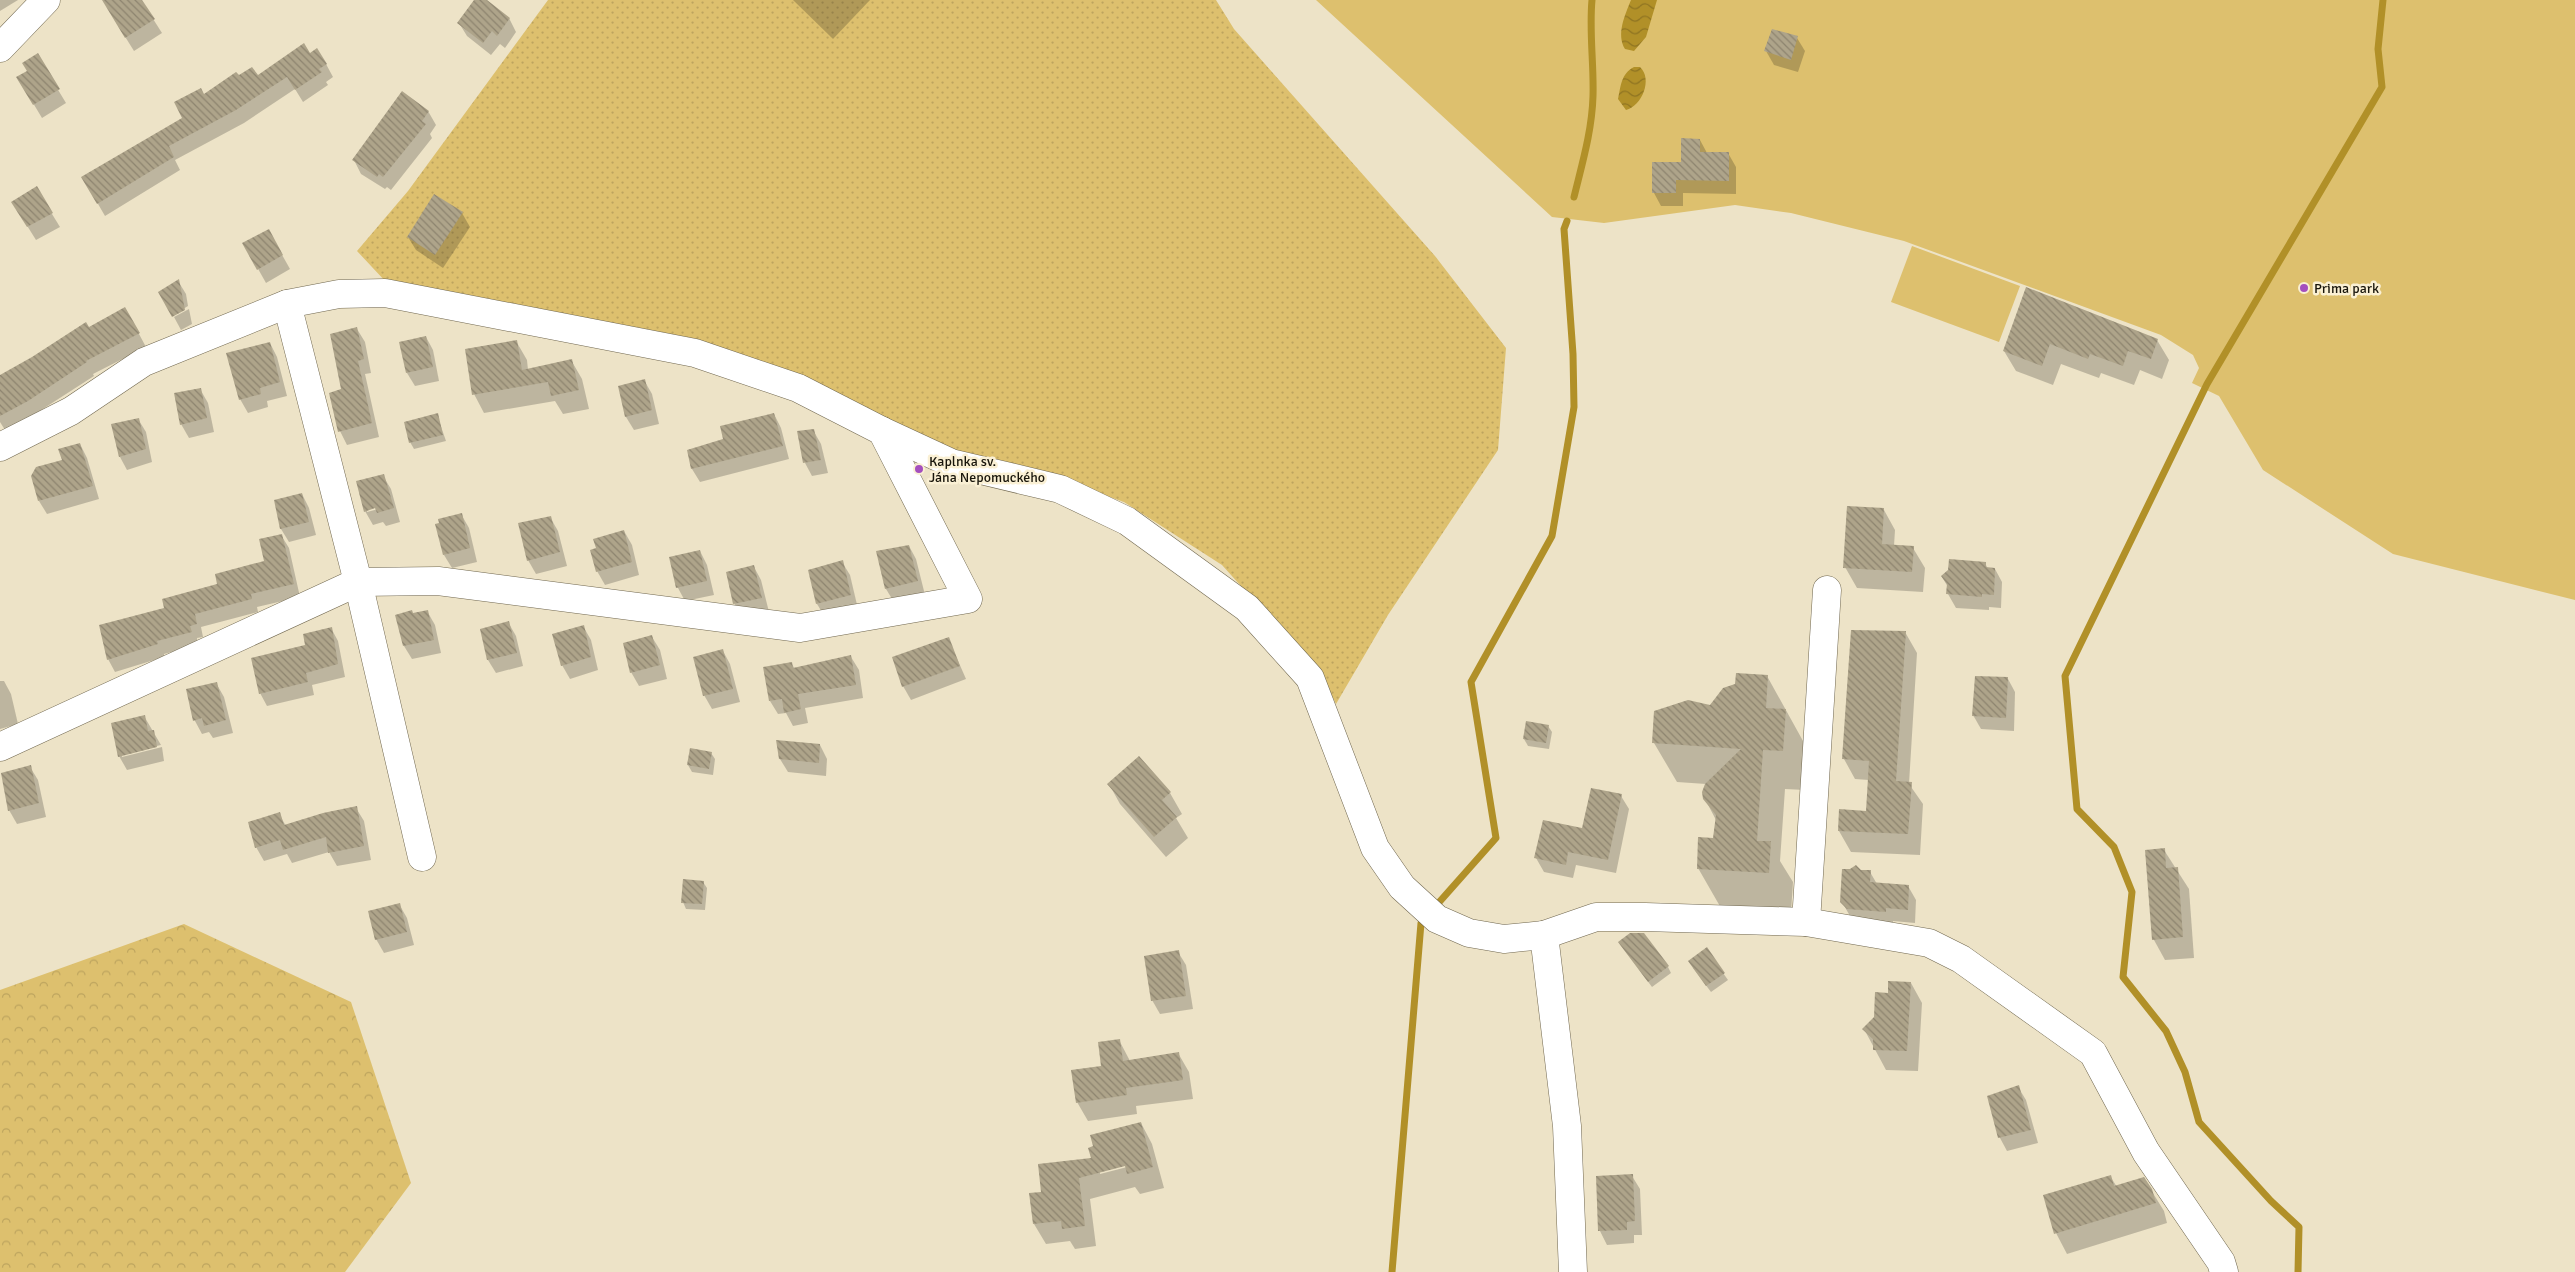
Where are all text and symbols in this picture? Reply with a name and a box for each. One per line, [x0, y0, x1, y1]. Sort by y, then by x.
place label: Prima park [2314, 280, 2379, 297]
marker: Prima park [2298, 282, 2310, 294]
place label: Kaplnka sv. Jána Nepomuckého [929, 453, 1045, 486]
marker: Kaplnka sv. Jána Nepomuckého [913, 463, 925, 475]

